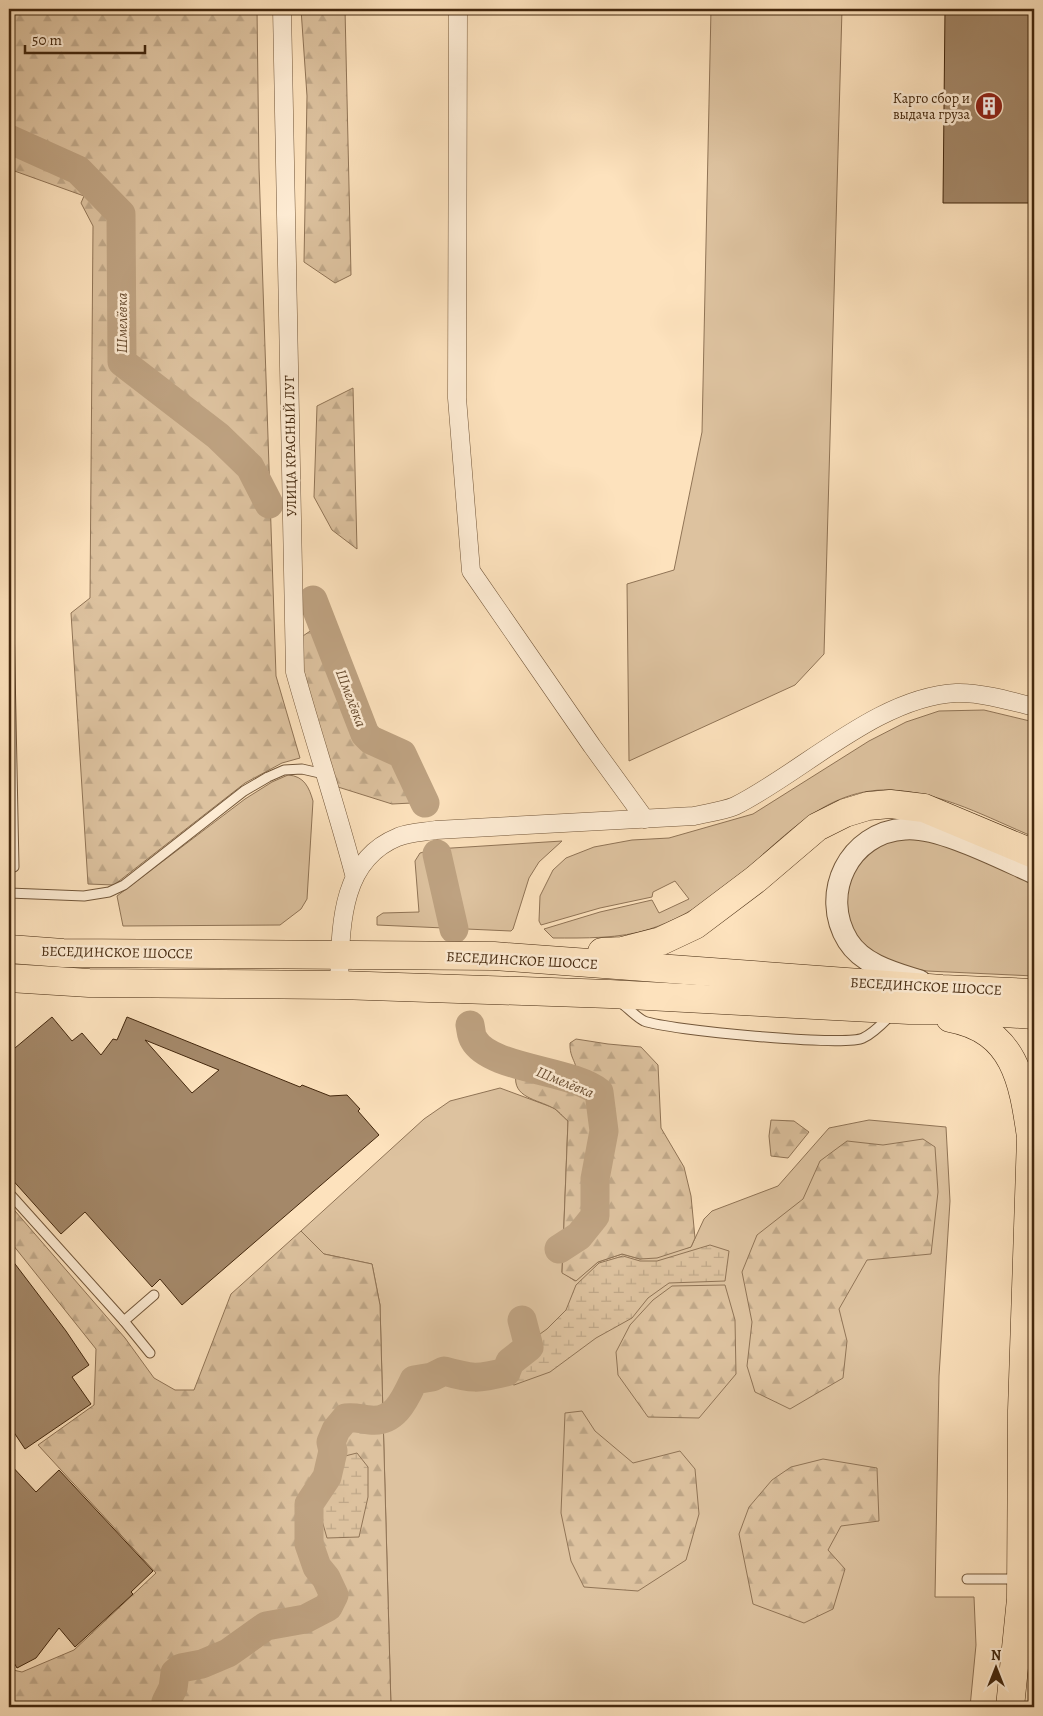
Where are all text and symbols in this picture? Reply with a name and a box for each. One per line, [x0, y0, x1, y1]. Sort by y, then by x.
scale bar [25, 22, 145, 54]
text: 50 m [32, 30, 62, 50]
place label: Карго сбор и выдача груза [893, 89, 971, 124]
building icon: Карго сбор и выдача груза [974, 91, 1004, 121]
water label: Шмелёвка [112, 293, 132, 353]
street label: УЛИЦА КРАСНЫЙ ЛУГ [280, 375, 301, 517]
water label: Шмелёвка [331, 666, 371, 730]
street label: БЕСЕДИНСКОЕ ШОССЕ [41, 942, 193, 963]
street label: БЕСЕДИНСКОЕ ШОССЕ [446, 947, 598, 974]
street label: БЕСЕДИНСКОЕ ШОССЕ [850, 973, 1002, 1000]
water label: Шмелёвка [533, 1061, 597, 1103]
north arrow [970, 1644, 1020, 1694]
text: N [991, 1646, 1001, 1665]

